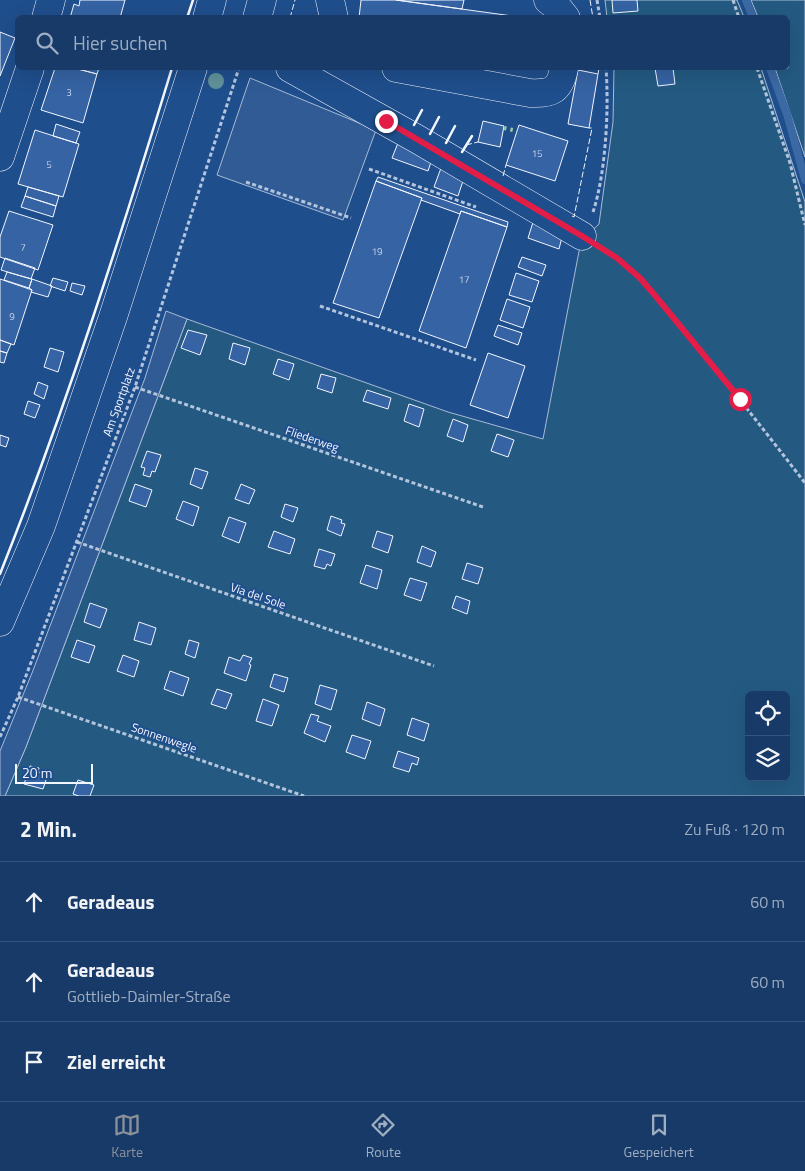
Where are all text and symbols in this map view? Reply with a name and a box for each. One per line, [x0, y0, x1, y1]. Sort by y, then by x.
search box [15, 15, 790, 70]
text: Hier suchen [73, 28, 168, 57]
icon: search [33, 29, 61, 57]
house number: 3 [66, 85, 72, 100]
route end [375, 110, 398, 133]
house number: 15 [531, 146, 543, 161]
house number: 5 [46, 157, 52, 172]
house number: 7 [20, 240, 26, 255]
house number: 19 [371, 244, 383, 259]
house number: 17 [458, 272, 470, 287]
house number: 9 [9, 309, 15, 324]
street label: Am Sportplatz [97, 365, 140, 439]
route start [729, 388, 752, 411]
street label: Fliederweg [283, 420, 342, 457]
street label: Via del Sole [228, 577, 289, 614]
map controls [745, 691, 790, 781]
button: locate [745, 691, 790, 736]
street label: Sonnenwegle [129, 717, 200, 758]
button: layers [745, 736, 790, 781]
scale bar [15, 761, 92, 784]
text: 20 m [22, 762, 52, 783]
text: 2 Min. [20, 813, 77, 845]
text: Zu Fuß · 120 m [684, 817, 785, 841]
text: Geradeaus [67, 887, 154, 916]
icon: ahead [20, 888, 48, 916]
text: 60 m [750, 890, 785, 914]
text: Geradeaus [67, 955, 154, 984]
icon: ahead [20, 968, 48, 996]
text: 60 m [750, 970, 785, 994]
text: Gottlieb-Daimler-Straße [67, 984, 231, 1008]
text: Ziel erreicht [67, 1047, 165, 1076]
icon: arrive [20, 1048, 48, 1076]
tab: Karte [111, 1111, 143, 1162]
tab: Route [366, 1111, 401, 1162]
tab: Gespeichert [624, 1111, 694, 1162]

